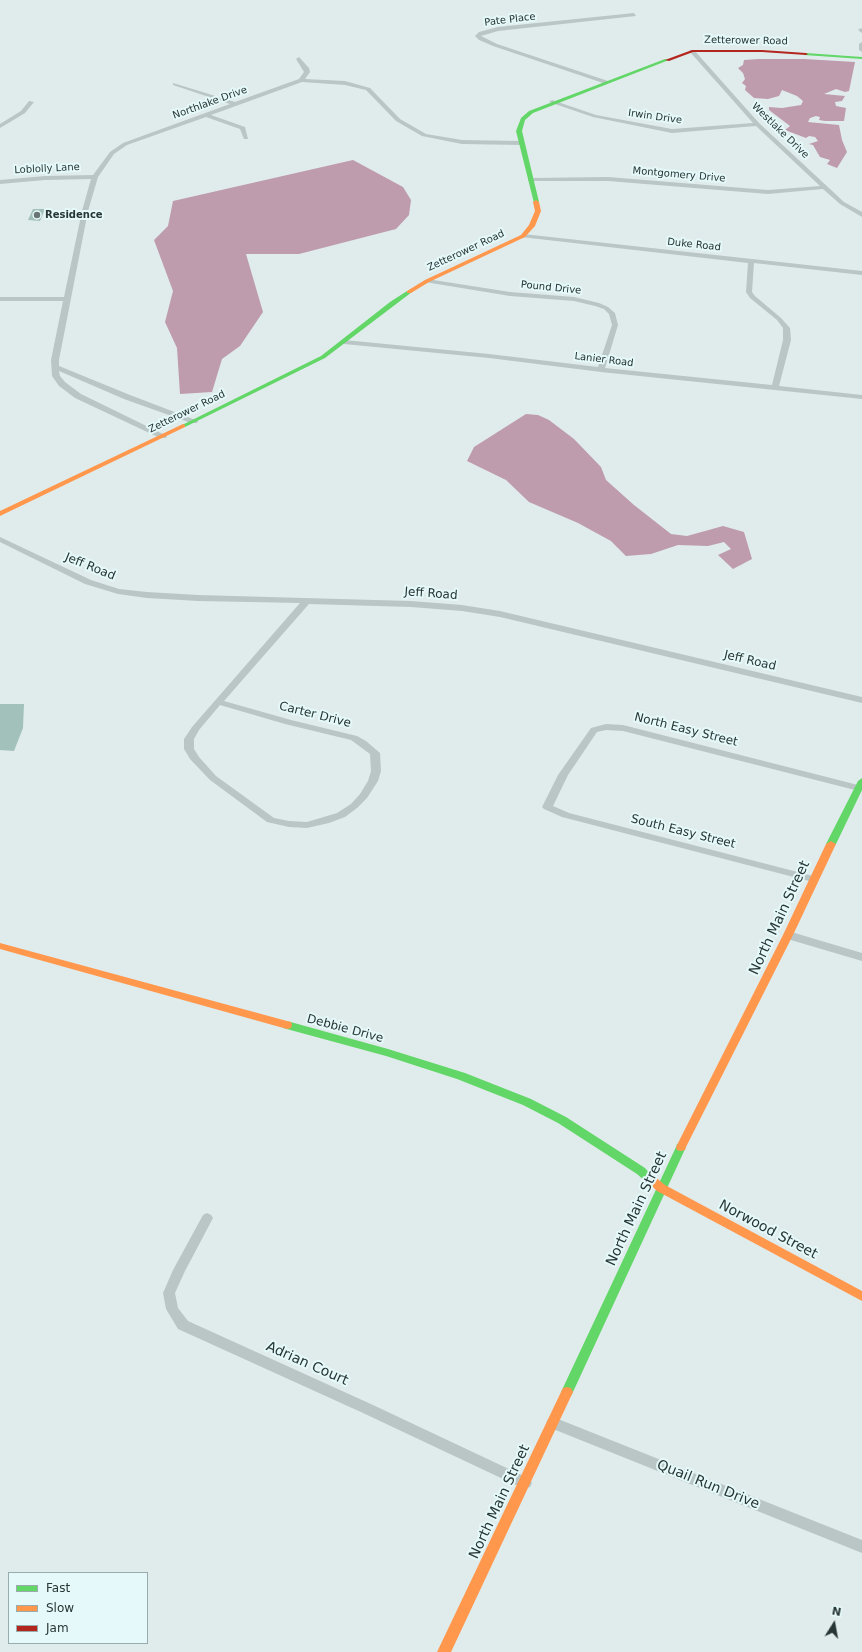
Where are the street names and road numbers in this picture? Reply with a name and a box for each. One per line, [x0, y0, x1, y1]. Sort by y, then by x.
street label: Pate Place [484, 11, 536, 29]
street label: Zetterower Road [704, 34, 788, 48]
street label: Northlake Drive [171, 84, 249, 122]
street label: Westlake Drive [749, 101, 811, 161]
street label: Irwin Drive [627, 107, 683, 127]
street label: Loblolly Lane [14, 161, 80, 177]
street label: Montgomery Drive [632, 165, 726, 185]
street label: Zetterower Road [426, 228, 506, 274]
street label: Duke Road [667, 236, 721, 254]
street label: Pound Drive [520, 279, 582, 297]
street label: Lanier Road [574, 350, 634, 370]
street label: Zetterower Road [147, 388, 227, 436]
street label: Jeff Road [63, 550, 117, 584]
street label: Jeff Road [404, 585, 458, 603]
street label: Jeff Road [723, 648, 777, 674]
street label: Carter Drive [278, 699, 352, 731]
street label: North Easy Street [633, 710, 739, 750]
street label: South Easy Street [629, 812, 737, 852]
street label: North Main Street [746, 858, 814, 978]
street label: Debbie Drive [305, 1012, 385, 1046]
street label: North Main Street [603, 1149, 671, 1269]
street label: Norwood Street [716, 1197, 820, 1263]
street label: Adrian Court [263, 1338, 351, 1390]
street label: North Main Street [466, 1442, 534, 1562]
street label: Quail Run Drive [654, 1457, 762, 1513]

